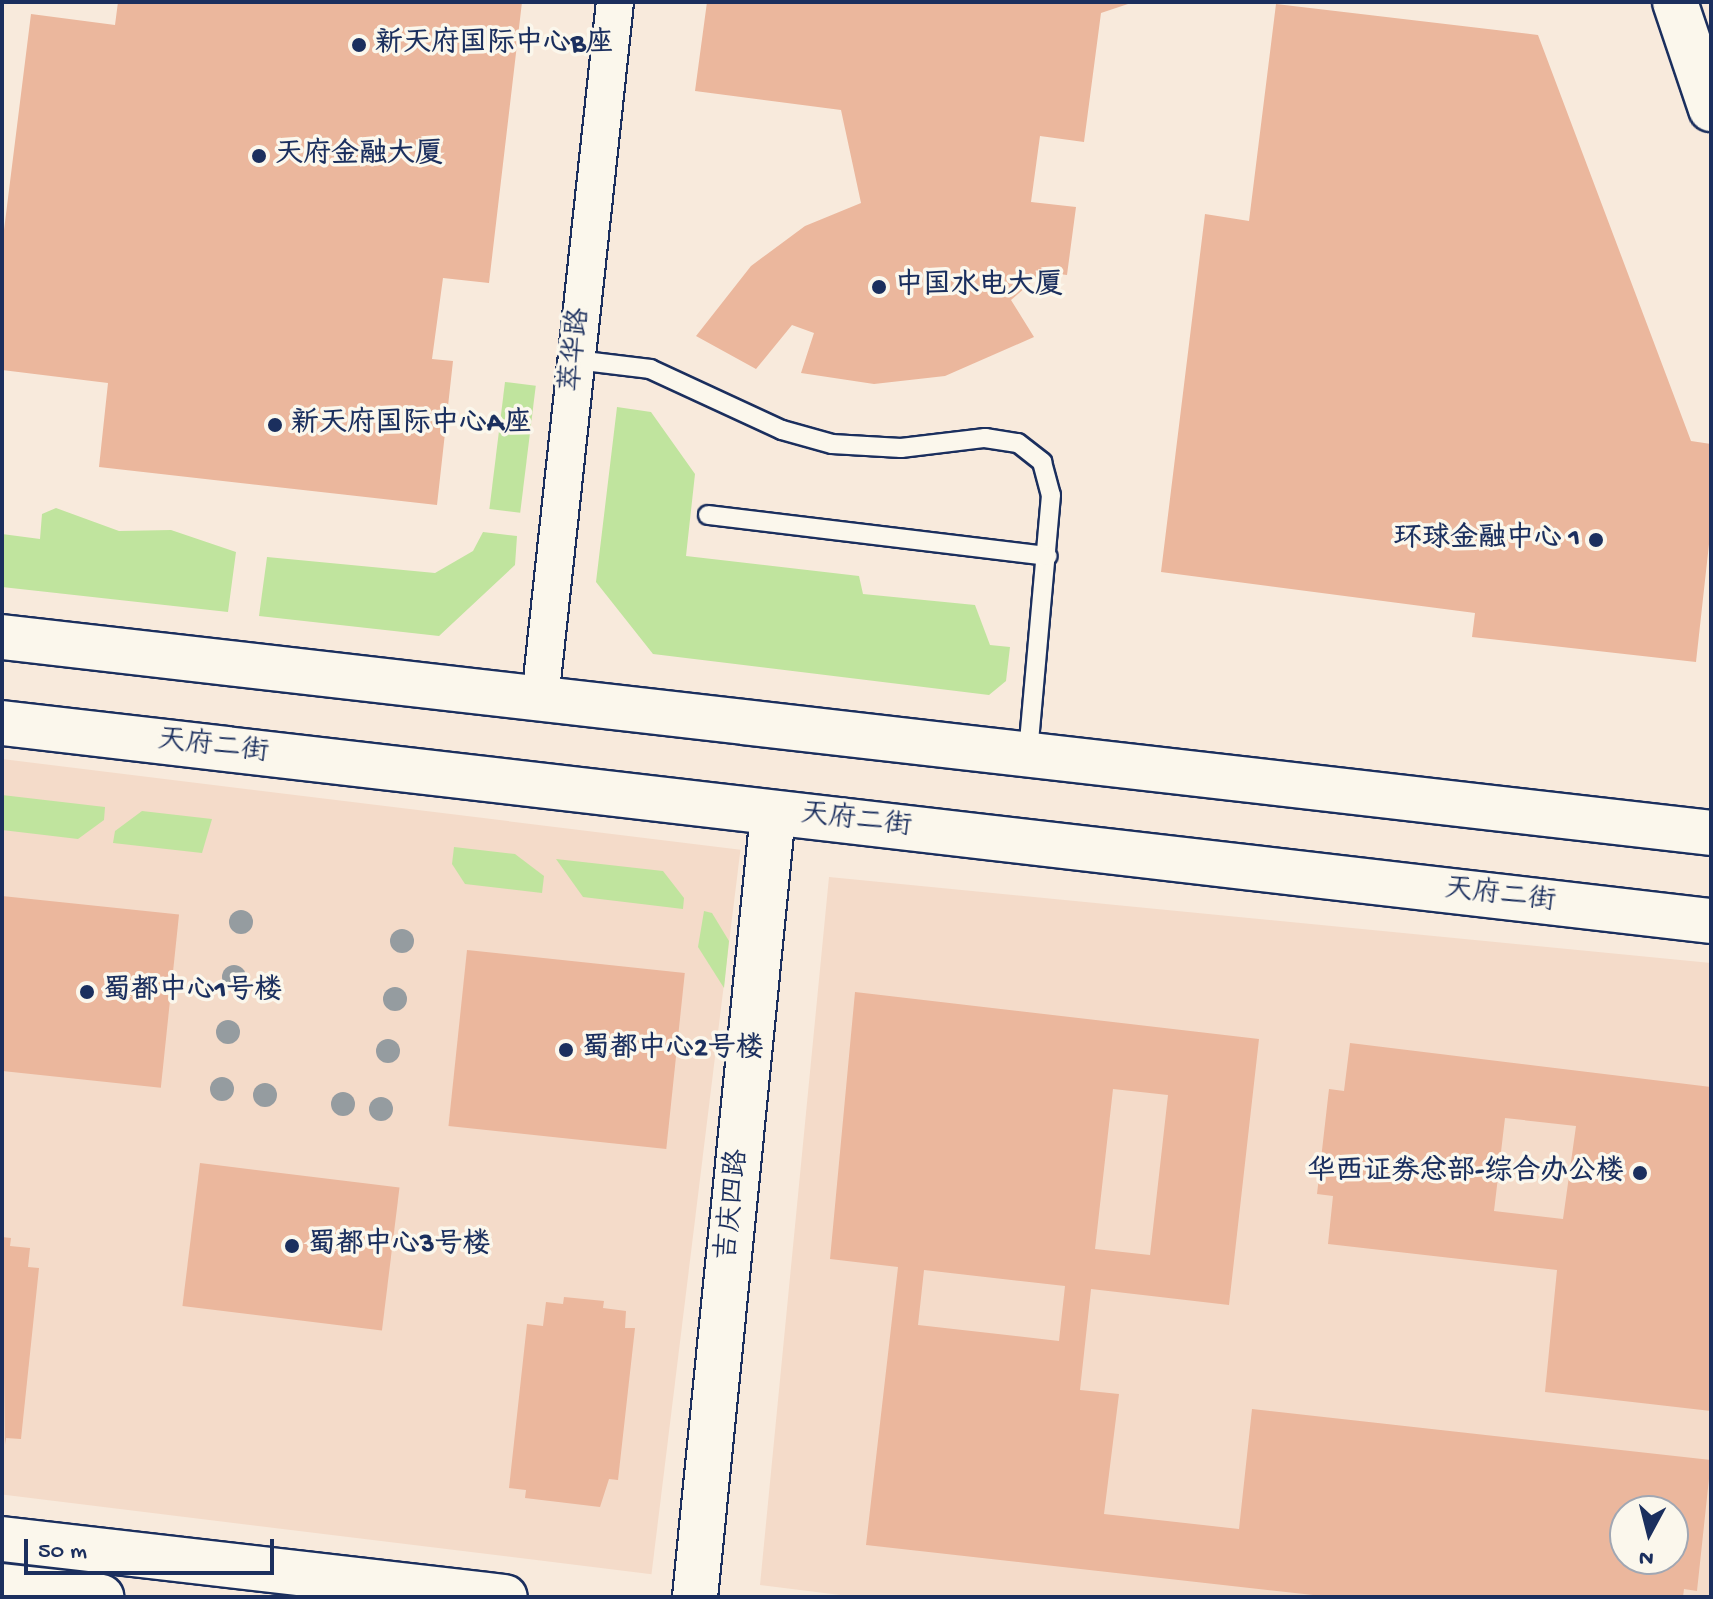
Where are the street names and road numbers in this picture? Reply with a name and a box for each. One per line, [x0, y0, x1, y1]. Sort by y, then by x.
street label: 萃华路 [556, 306, 598, 394]
street label: 天府二街 [155, 725, 271, 771]
street label: 天府二街 [798, 799, 914, 845]
street label: 天府二街 [1442, 874, 1558, 920]
street label: 吉庆四路 [711, 1148, 757, 1262]

